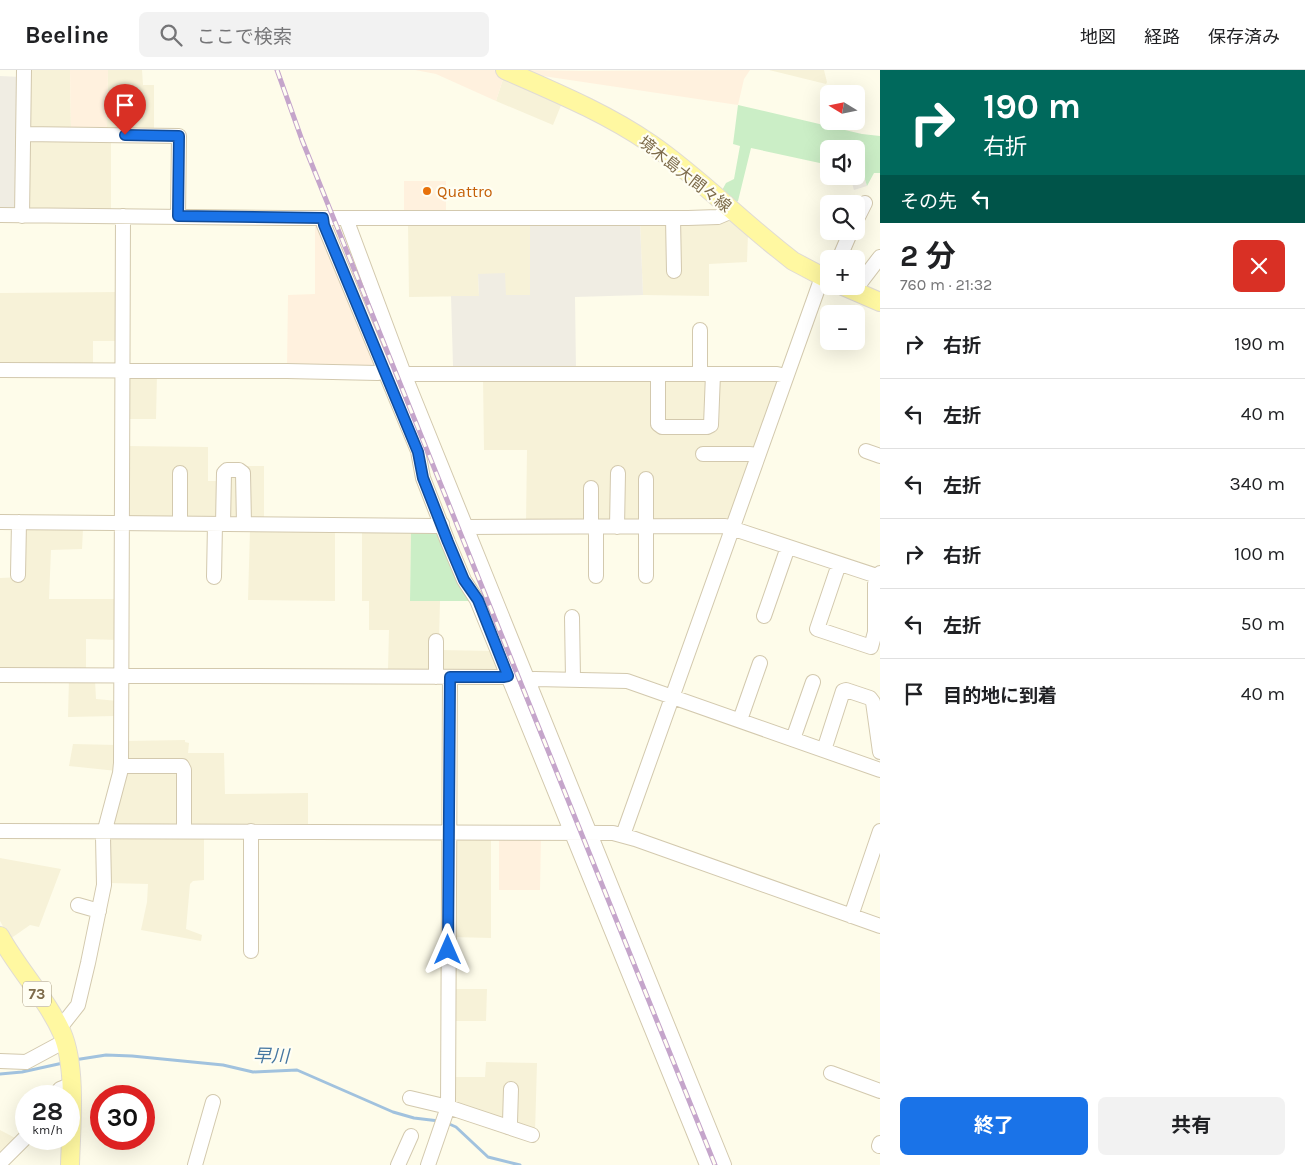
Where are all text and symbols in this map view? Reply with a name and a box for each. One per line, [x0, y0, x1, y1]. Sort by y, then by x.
search box [139, 12, 489, 57]
text: Beeline [25, 21, 109, 49]
icon: search [157, 21, 185, 49]
text: ここで検索 [197, 26, 292, 48]
text: 地図 [1080, 26, 1116, 48]
text: 経路 [1144, 26, 1180, 48]
text: 保存済み [1208, 26, 1280, 48]
pin [104, 84, 146, 135]
north arrow [820, 85, 865, 130]
map controls [820, 85, 865, 350]
text: 190 m [983, 86, 1081, 127]
icon: right [900, 90, 965, 155]
icon: arrive [111, 91, 139, 119]
street label: 境木島大間々線 [635, 132, 735, 216]
text: 右折 [983, 134, 1027, 160]
button: sound [820, 140, 865, 185]
place label: Quattro [437, 182, 492, 201]
marker: Quattro [421, 185, 433, 197]
icon: left [967, 185, 995, 213]
text: その先 [900, 191, 957, 213]
button: search [820, 195, 865, 240]
text: 2 分 [900, 238, 956, 274]
button: close [1233, 240, 1285, 292]
button: + [820, 250, 865, 295]
text: 760 m · 21:32 [900, 275, 992, 294]
button: − [820, 305, 865, 350]
icon: right [900, 330, 928, 358]
text: 190 m [1234, 333, 1285, 355]
text: 右折 [943, 335, 981, 357]
icon: left [900, 400, 928, 428]
text: 40 m [1241, 403, 1285, 425]
text: 左折 [943, 405, 981, 427]
icon: left [900, 470, 928, 498]
text: 340 m [1230, 473, 1285, 495]
text: 左折 [943, 475, 981, 497]
icon: right [900, 540, 928, 568]
text: 100 m [1234, 543, 1285, 565]
text: 右折 [943, 545, 981, 567]
icon: left [900, 610, 928, 638]
text: 50 m [1241, 613, 1285, 635]
text: 左折 [943, 615, 981, 637]
icon: arrive [900, 680, 928, 708]
text: 40 m [1241, 683, 1285, 705]
text: 目的地に到着 [943, 685, 1057, 707]
position arrow [421, 923, 473, 975]
road number: 73 [23, 982, 51, 1006]
water label: 早川 [253, 1045, 291, 1067]
speed limit sign: 30 [90, 1085, 155, 1150]
text: 28 [32, 1097, 63, 1126]
button: 終了 [900, 1097, 1088, 1155]
button: 共有 [1098, 1097, 1285, 1155]
text: km/h [32, 1123, 63, 1137]

